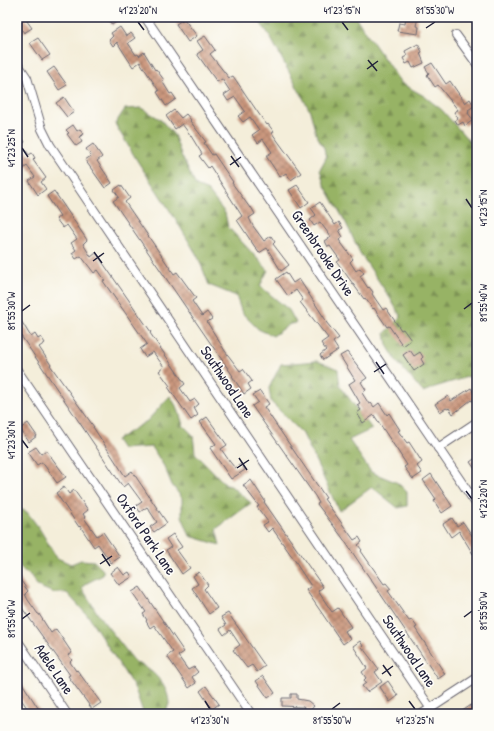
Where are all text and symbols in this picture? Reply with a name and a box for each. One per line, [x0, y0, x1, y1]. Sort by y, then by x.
text: 41°23'20"N [119, 4, 157, 17]
text: 41°23'15"N [324, 4, 360, 17]
text: 81°55'30"W [416, 4, 455, 17]
text: 41°23'25"N [5, 129, 18, 167]
text: 41°23'15"N [477, 190, 490, 226]
street label: Greenbrooke Drive [287, 206, 360, 300]
text: 81°55'40"W [477, 283, 490, 322]
text: 81°55'30"W [5, 291, 18, 330]
street label: Southwood Lane [196, 341, 259, 422]
text: 41°23'30"N [5, 421, 18, 459]
text: 41°23'20"N [477, 480, 490, 518]
street label: Oxford Park Lane [111, 489, 182, 579]
text: 81°55'50"W [477, 591, 490, 630]
text: 81°55'40"W [5, 599, 18, 638]
street label: Southwood Lane [378, 610, 441, 691]
street label: Adele Lane [30, 639, 79, 698]
text: 41°23'30"N [191, 714, 229, 727]
text: 81°55'50"W [313, 714, 352, 727]
text: 41°23'25"N [396, 714, 434, 727]

